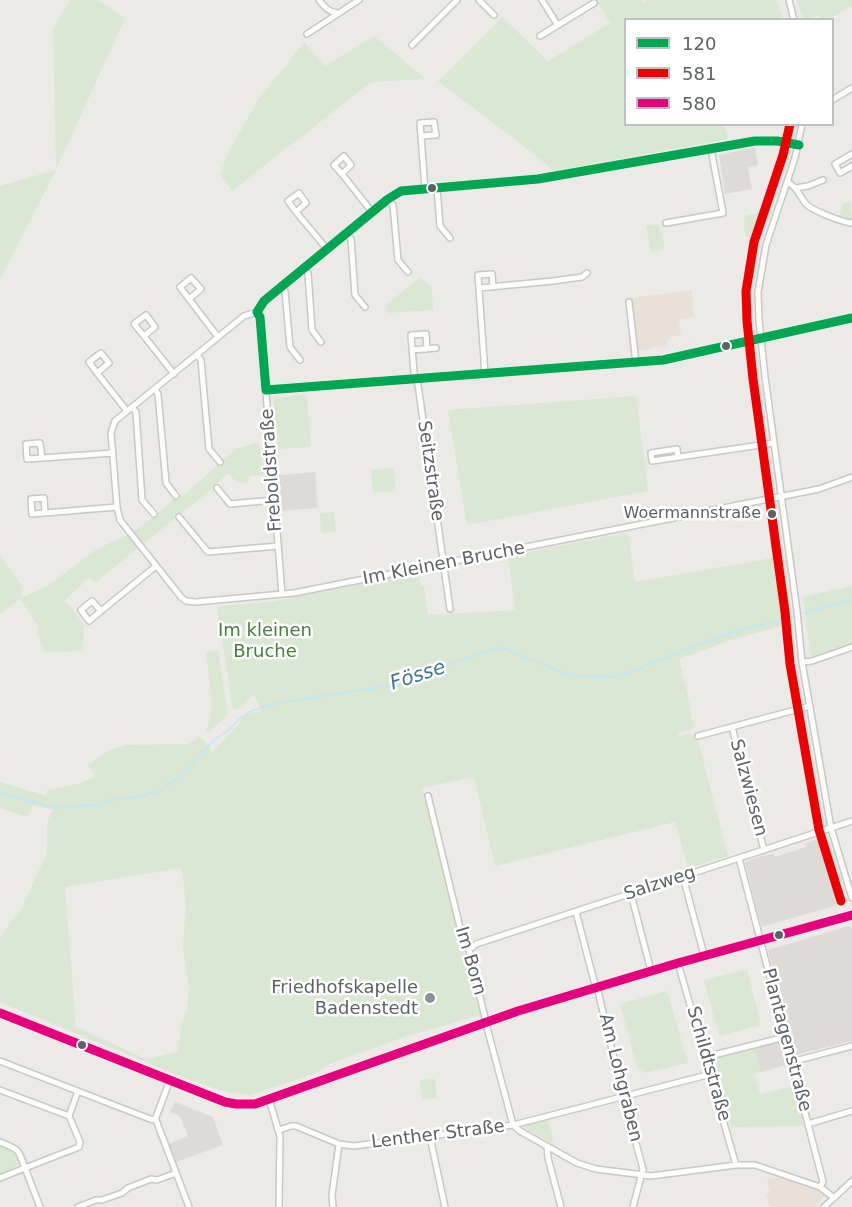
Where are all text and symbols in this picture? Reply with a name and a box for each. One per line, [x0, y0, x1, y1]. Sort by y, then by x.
legend [624, 18, 834, 126]
text: 120 [682, 33, 716, 54]
text: 581 [682, 63, 716, 84]
text: 580 [682, 93, 716, 114]
unlabelled marker [426, 182, 438, 194]
unlabelled marker [720, 340, 732, 352]
street label: Freboldstraße [257, 408, 287, 532]
street label: Seitzstraße [412, 419, 448, 523]
place label: Woermannstraße [624, 504, 761, 524]
marker: Woermannstraße [766, 508, 778, 520]
street label: Im Kleinen Bruche [361, 538, 527, 590]
park label: Im kleinen Bruche [218, 620, 312, 662]
water label: Fösse [387, 656, 449, 696]
street label: Salzwiesen [725, 737, 771, 839]
street label: Salzweg [621, 862, 699, 906]
street label: Im Born [450, 924, 490, 998]
unlabelled marker [773, 929, 785, 941]
street label: Plantagenstraße [756, 966, 816, 1114]
place label: Friedhofskapelle Badenstedt [271, 977, 418, 1020]
marker: Friedhofskapelle Badenstedt [423, 991, 437, 1005]
street label: Schildtstraße [681, 1004, 735, 1124]
street label: Am Lohgraben [594, 1012, 646, 1144]
unlabelled marker [76, 1039, 88, 1051]
street label: Lenther Straße [370, 1116, 506, 1154]

